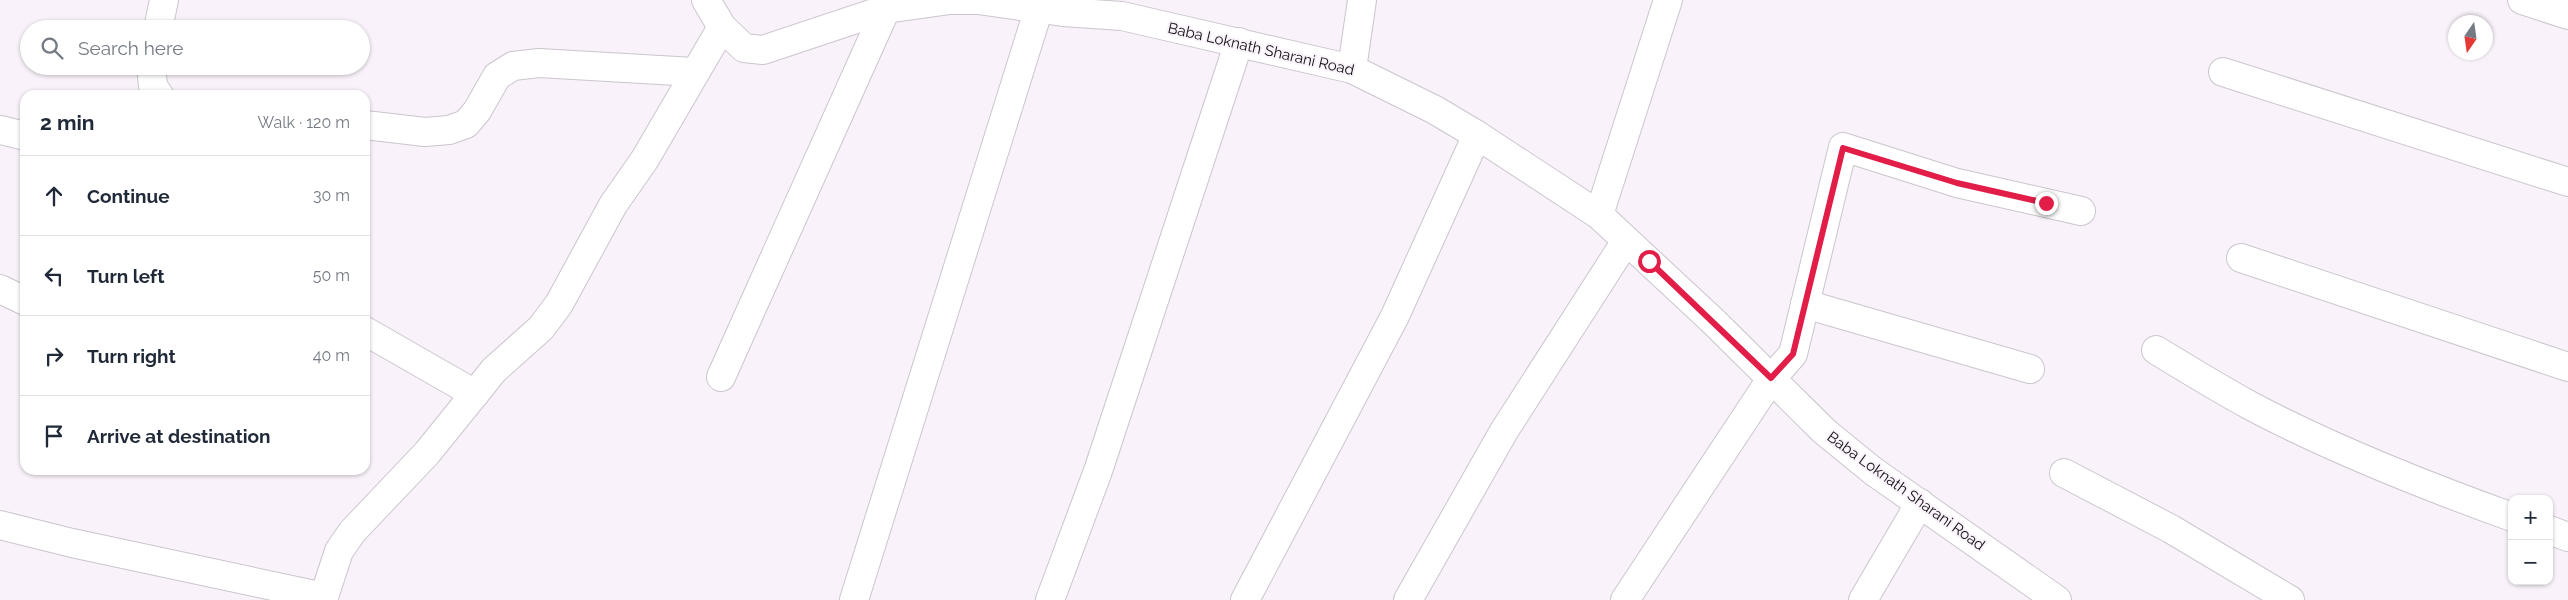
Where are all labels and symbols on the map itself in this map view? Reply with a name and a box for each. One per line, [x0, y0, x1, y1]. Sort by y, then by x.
north arrow [2448, 15, 2493, 60]
street label: Baba Loknath Sharani Road [1166, 19, 1356, 79]
route end [2035, 192, 2058, 215]
route start [1638, 250, 1661, 273]
street label: Baba Loknath Sharani Road [1824, 428, 1988, 554]

